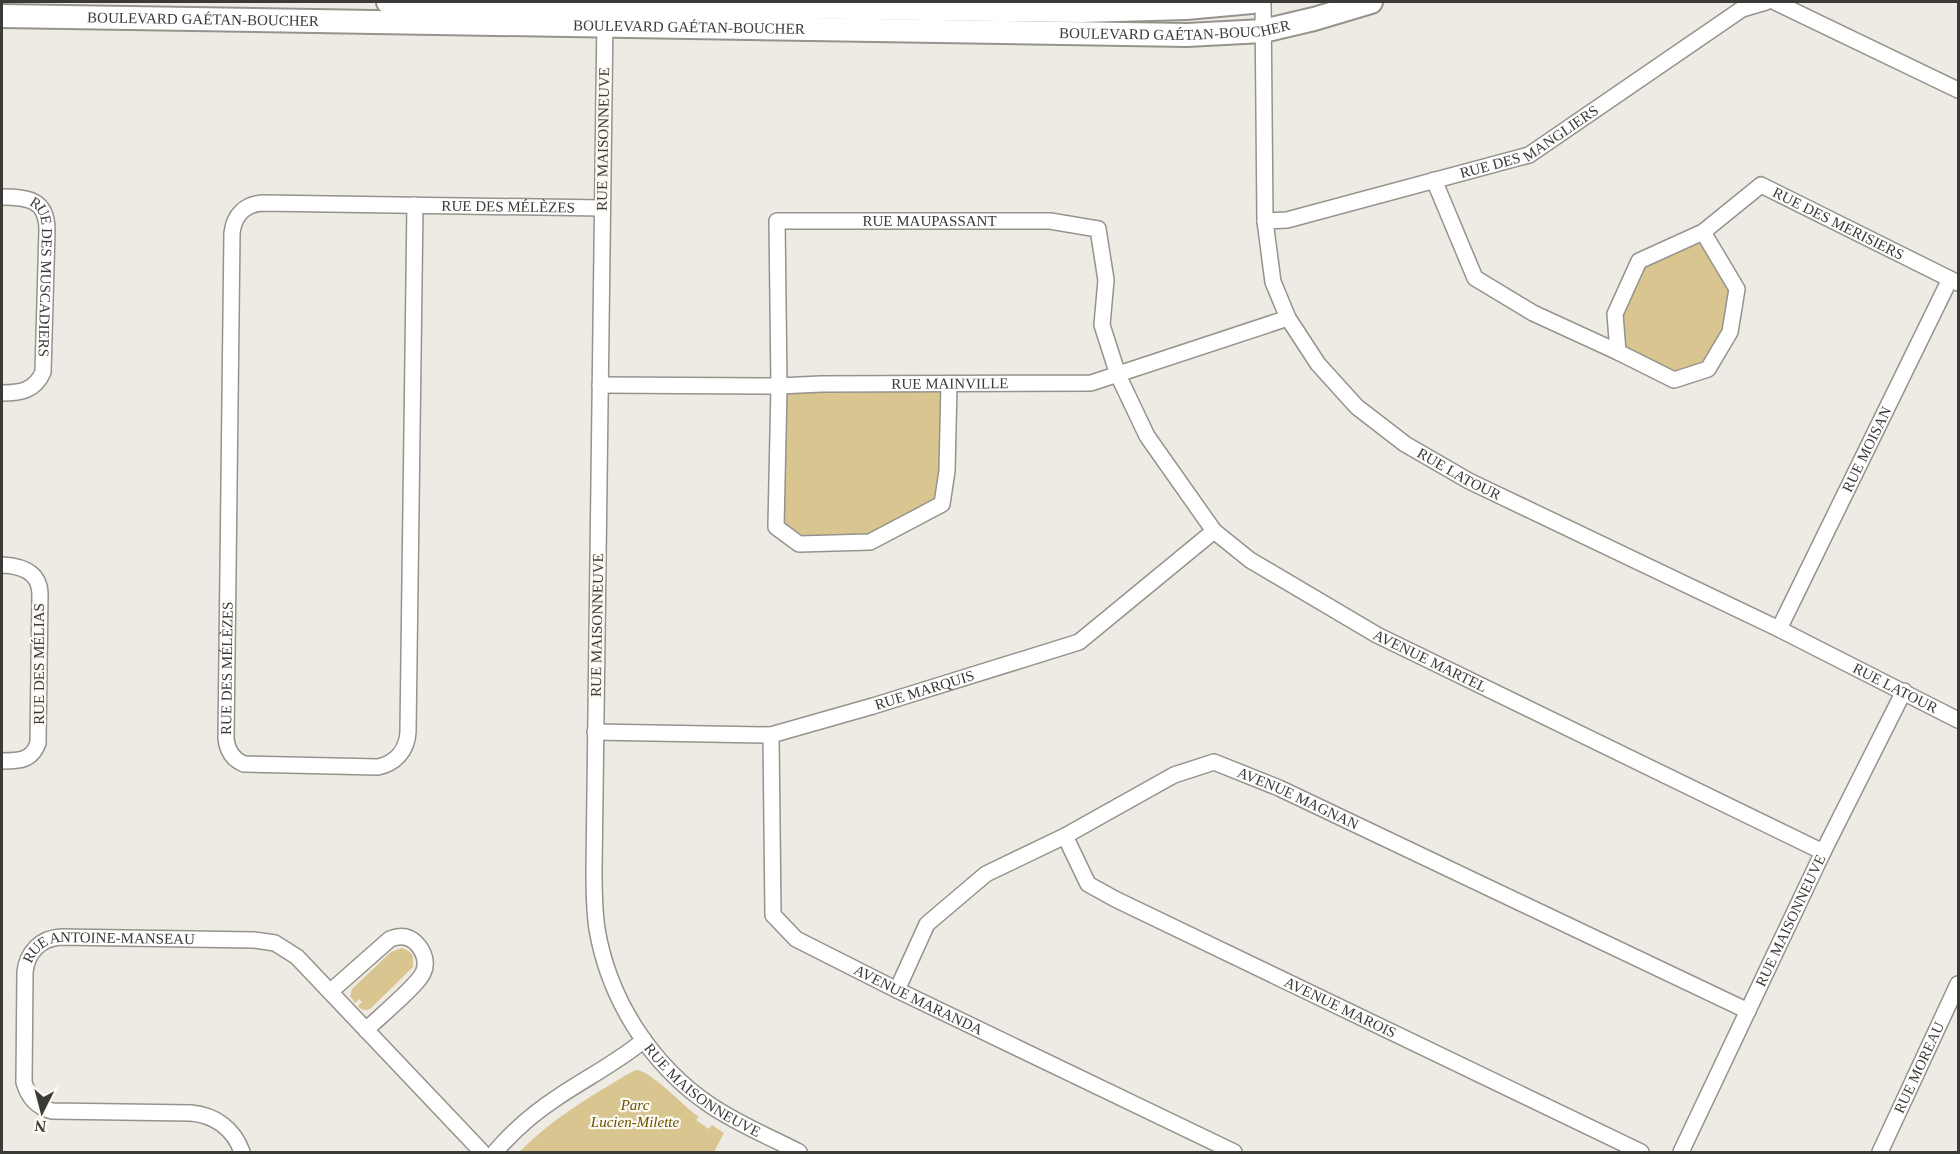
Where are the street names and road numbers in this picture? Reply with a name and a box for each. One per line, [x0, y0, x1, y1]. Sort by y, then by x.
street label: BOULEVARD GAÉTAN-BOUCHER [87, 9, 319, 29]
street label: BOULEVARD GAÉTAN-BOUCHER [573, 17, 805, 37]
street label: BOULEVARD GAÉTAN-BOUCHER [1059, 17, 1292, 43]
street label: RUE MAISONNEUVE [594, 67, 612, 211]
street label: RUE DES MANGLIERS [1458, 102, 1601, 181]
street label: RUE DES MERISIERS [1770, 184, 1907, 263]
street label: RUE DES MUSCADIERS [27, 194, 55, 357]
street label: RUE DES MÉLÈZES [441, 198, 575, 216]
street label: RUE MAUPASSANT [862, 213, 997, 229]
street label: RUE MAINVILLE [891, 375, 1009, 392]
street label: RUE MOISAN [1839, 404, 1894, 495]
street label: RUE LATOUR [1414, 445, 1503, 503]
street label: RUE MAISONNEUVE [588, 553, 606, 697]
street label: RUE DES MÉLÈZES [218, 601, 236, 735]
street label: RUE DES MÉLIAS [31, 603, 47, 725]
street label: AVENUE MARTEL [1371, 626, 1489, 695]
street label: RUE LATOUR [1850, 660, 1940, 716]
street label: RUE MARQUIS [873, 667, 976, 713]
street label: AVENUE MAGNAN [1235, 764, 1361, 833]
street label: RUE MAISONNEUVE [1753, 852, 1829, 989]
street label: RUE ANTOINE-MANSEAU [20, 929, 195, 965]
street label: AVENUE MARANDA [851, 962, 985, 1038]
street label: AVENUE MAROIS [1282, 974, 1399, 1041]
street label: RUE MOREAU [1891, 1019, 1947, 1116]
street label: RUE MAISONNEUVE [641, 1040, 763, 1140]

